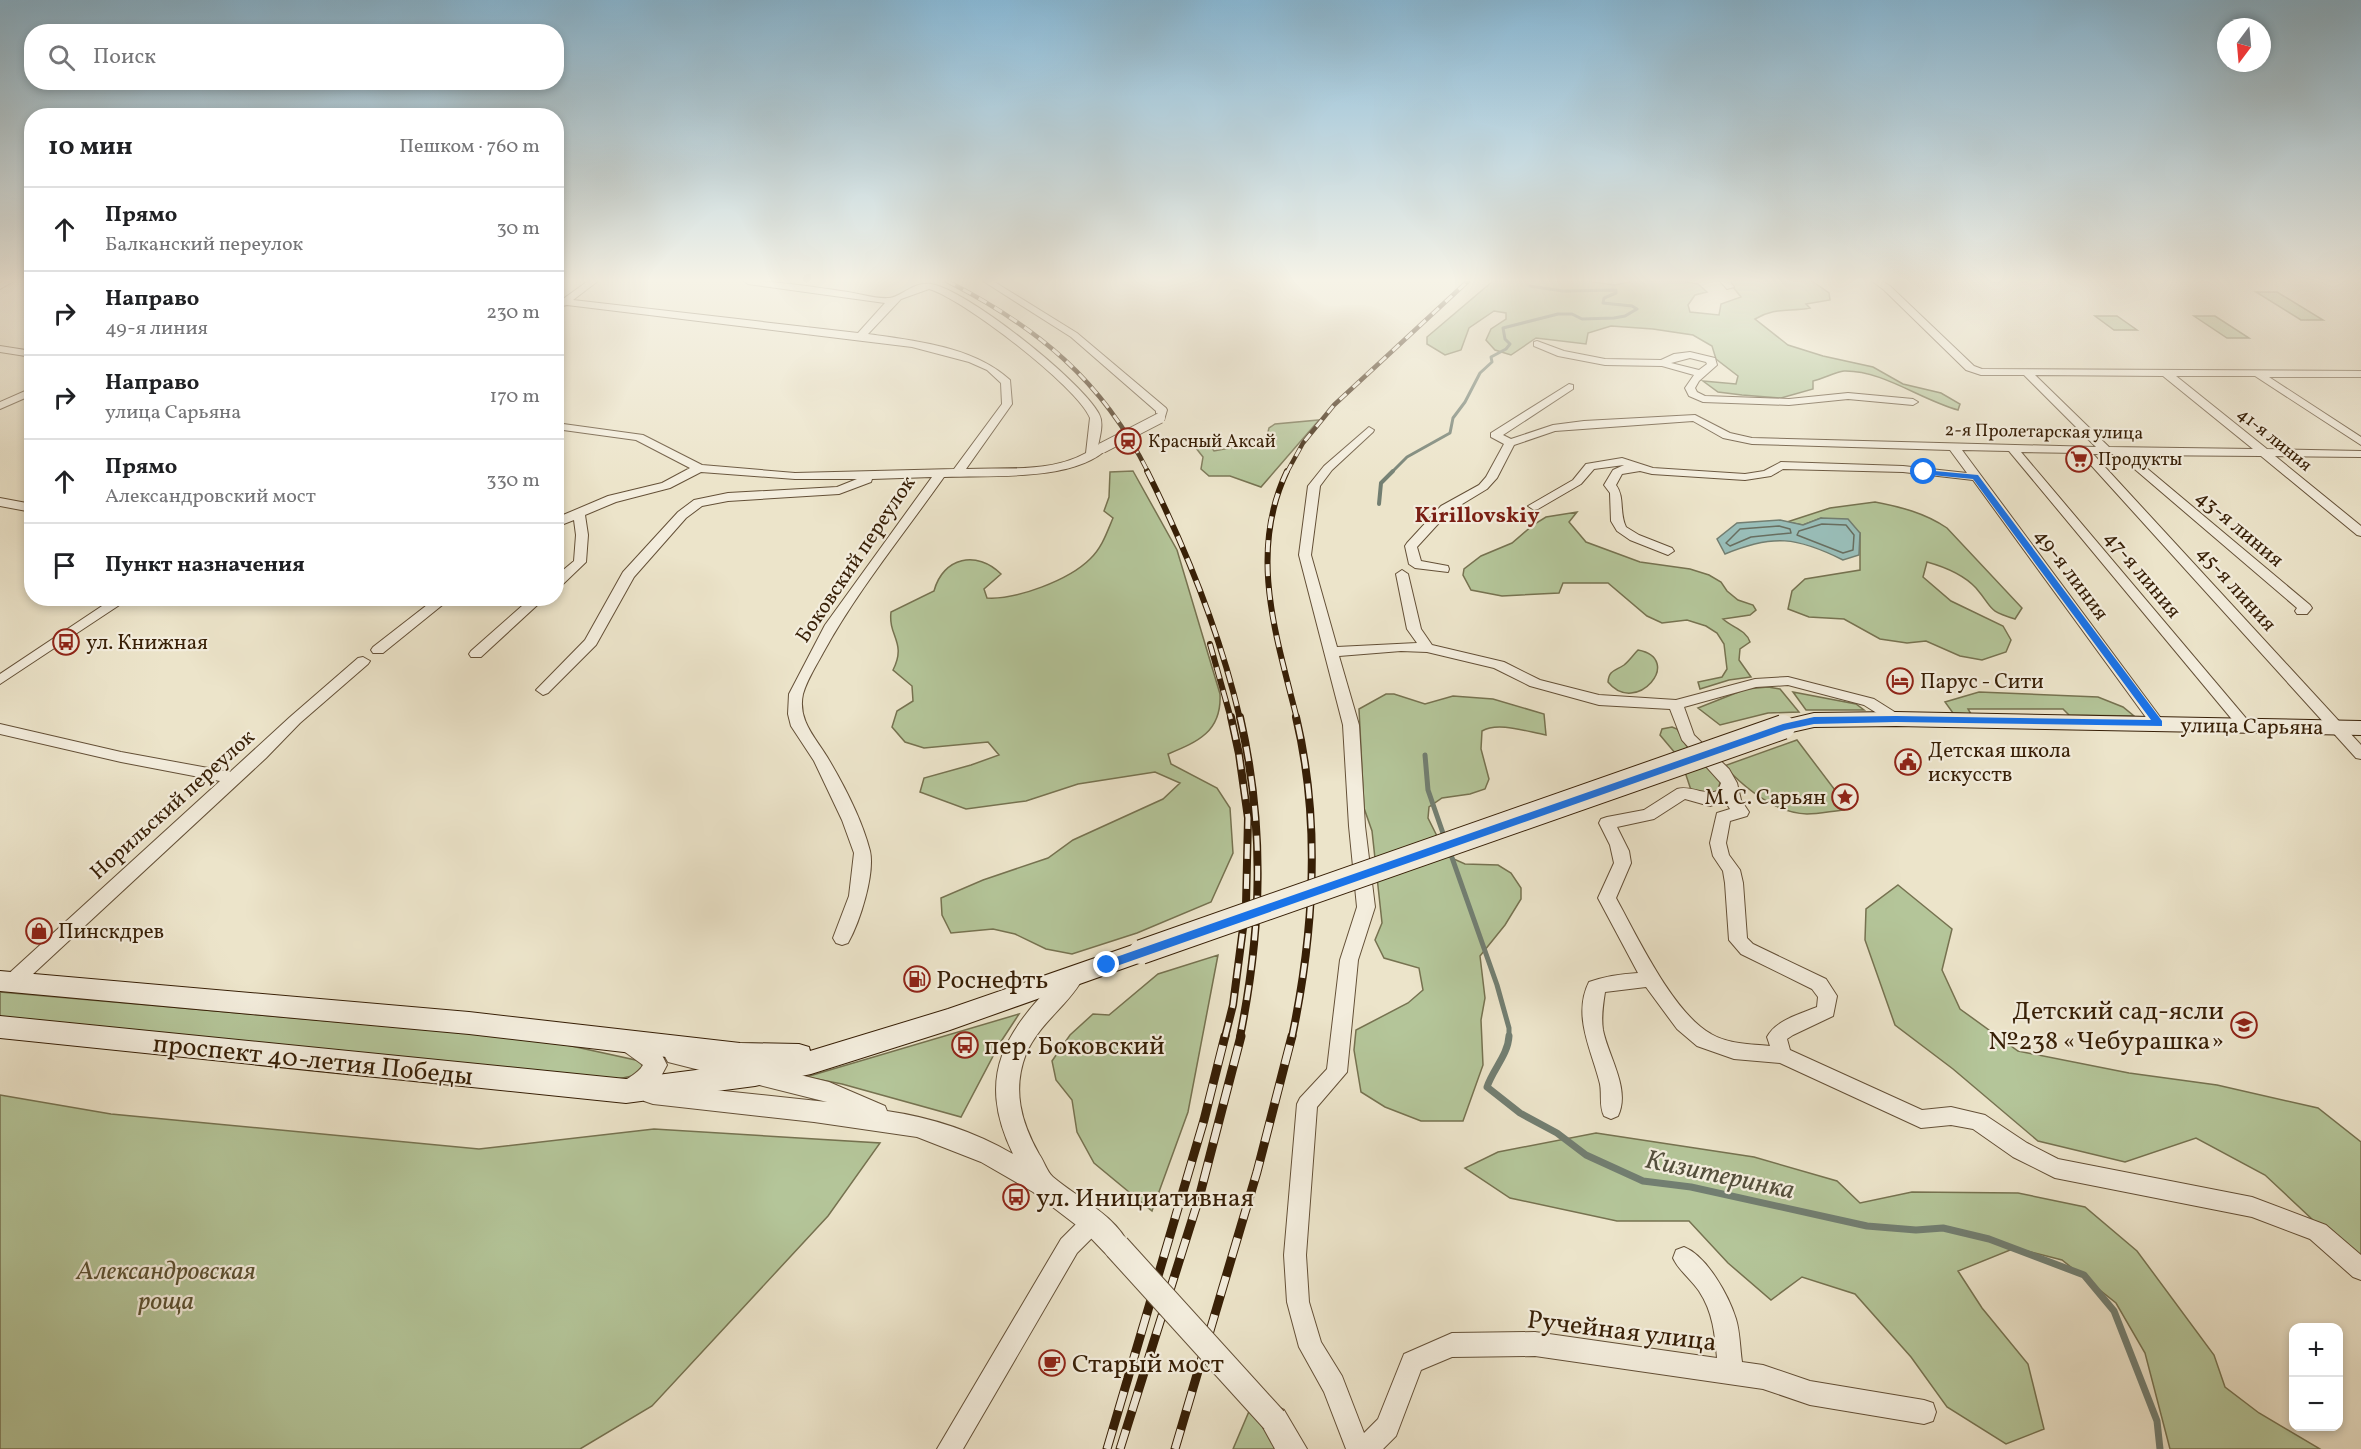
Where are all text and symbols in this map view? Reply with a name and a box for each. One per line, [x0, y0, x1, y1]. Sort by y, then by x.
north arrow [2217, 18, 2271, 72]
search box [24, 24, 564, 90]
icon: search [45, 41, 78, 74]
text: Поиск [93, 42, 156, 73]
text: 10 мин [48, 129, 133, 165]
text: Пешком · 760 m [399, 133, 540, 161]
text: Прямо [105, 200, 177, 231]
icon: ahead [48, 213, 81, 246]
text: 30 m [496, 215, 540, 243]
text: Балканский переулок [105, 231, 303, 259]
text: Направо [105, 284, 199, 315]
icon: right [48, 297, 81, 330]
text: 230 m [486, 299, 540, 327]
text: 49-я линия [105, 315, 208, 343]
text: Направо [105, 368, 199, 399]
icon: right [48, 381, 81, 414]
text: 170 m [490, 383, 540, 411]
text: улица Сарьяна [105, 399, 241, 427]
street label: 41-я линия [2231, 402, 2317, 478]
street label: 2-я Пролетарская улица [1944, 418, 2144, 447]
station icon: Красный Аксай [1113, 426, 1143, 456]
place label: Красный Аксай [1148, 430, 1276, 455]
supermarket icon: Продукты [2064, 444, 2094, 474]
place label: Продукты [2098, 448, 2183, 473]
text: Прямо [105, 452, 177, 483]
route start [1910, 458, 1936, 484]
icon: ahead [48, 465, 81, 498]
text: 330 m [486, 467, 540, 495]
street label: Боковский переулок [790, 471, 923, 649]
text: Александровский мост [105, 483, 316, 511]
street label: 43-я линия [2189, 484, 2289, 575]
district label: Kirillovskiy [1415, 501, 1540, 532]
street label: 49-я линия [2027, 523, 2115, 627]
street label: 47-я линия [2096, 525, 2187, 625]
street label: 45-я линия [2189, 540, 2282, 638]
icon: arrive [48, 549, 81, 582]
text: Пункт назначения [105, 550, 305, 581]
bus stop icon: ул. Книжная [51, 627, 81, 657]
place label: ул. Книжная [86, 629, 208, 658]
hotel icon: Парус - Сити [1885, 666, 1915, 696]
place label: Парус - Сити [1920, 668, 2044, 697]
street label: улица Сарьяна [2180, 712, 2324, 743]
street label: Норильский переулок [84, 723, 262, 887]
place label: Детская школа искусств [1928, 737, 2071, 790]
public building icon: Детская школа искусств [1893, 747, 1923, 777]
place icon: М. С. Сарьян [1830, 782, 1860, 812]
place label: М. С. Сарьян [1705, 784, 1826, 813]
shop icon: Пинскдрев [24, 916, 54, 946]
place label: Пинскдрев [58, 918, 164, 947]
route end [1093, 951, 1119, 977]
place label: Роснефть [936, 963, 1048, 999]
fuel station icon: Роснефть [902, 964, 932, 994]
place label: Детский сад-ясли №238 «Чебурашка» [1988, 994, 2224, 1060]
school or university icon: Детский сад-ясли №238 «Чебурашка» [2229, 1010, 2259, 1040]
street label: проспект 40-летия Победы [151, 1026, 475, 1096]
place label: пер. Боковский [984, 1029, 1165, 1065]
bus stop icon: пер. Боковский [950, 1030, 980, 1060]
water label: Кизитеринка [1641, 1142, 1798, 1210]
place label: ул. Инициативная [1036, 1181, 1254, 1217]
bus stop icon: ул. Инициативная [1001, 1182, 1031, 1212]
park label: Александровская роща [75, 1254, 256, 1320]
street label: Ручейная улица [1525, 1302, 1719, 1361]
map controls [2289, 1323, 2343, 1431]
button: + [2289, 1323, 2343, 1377]
place label: Старый мост [1072, 1347, 1224, 1383]
cafe icon: Старый мост [1037, 1348, 1067, 1378]
button: − [2289, 1377, 2343, 1431]

